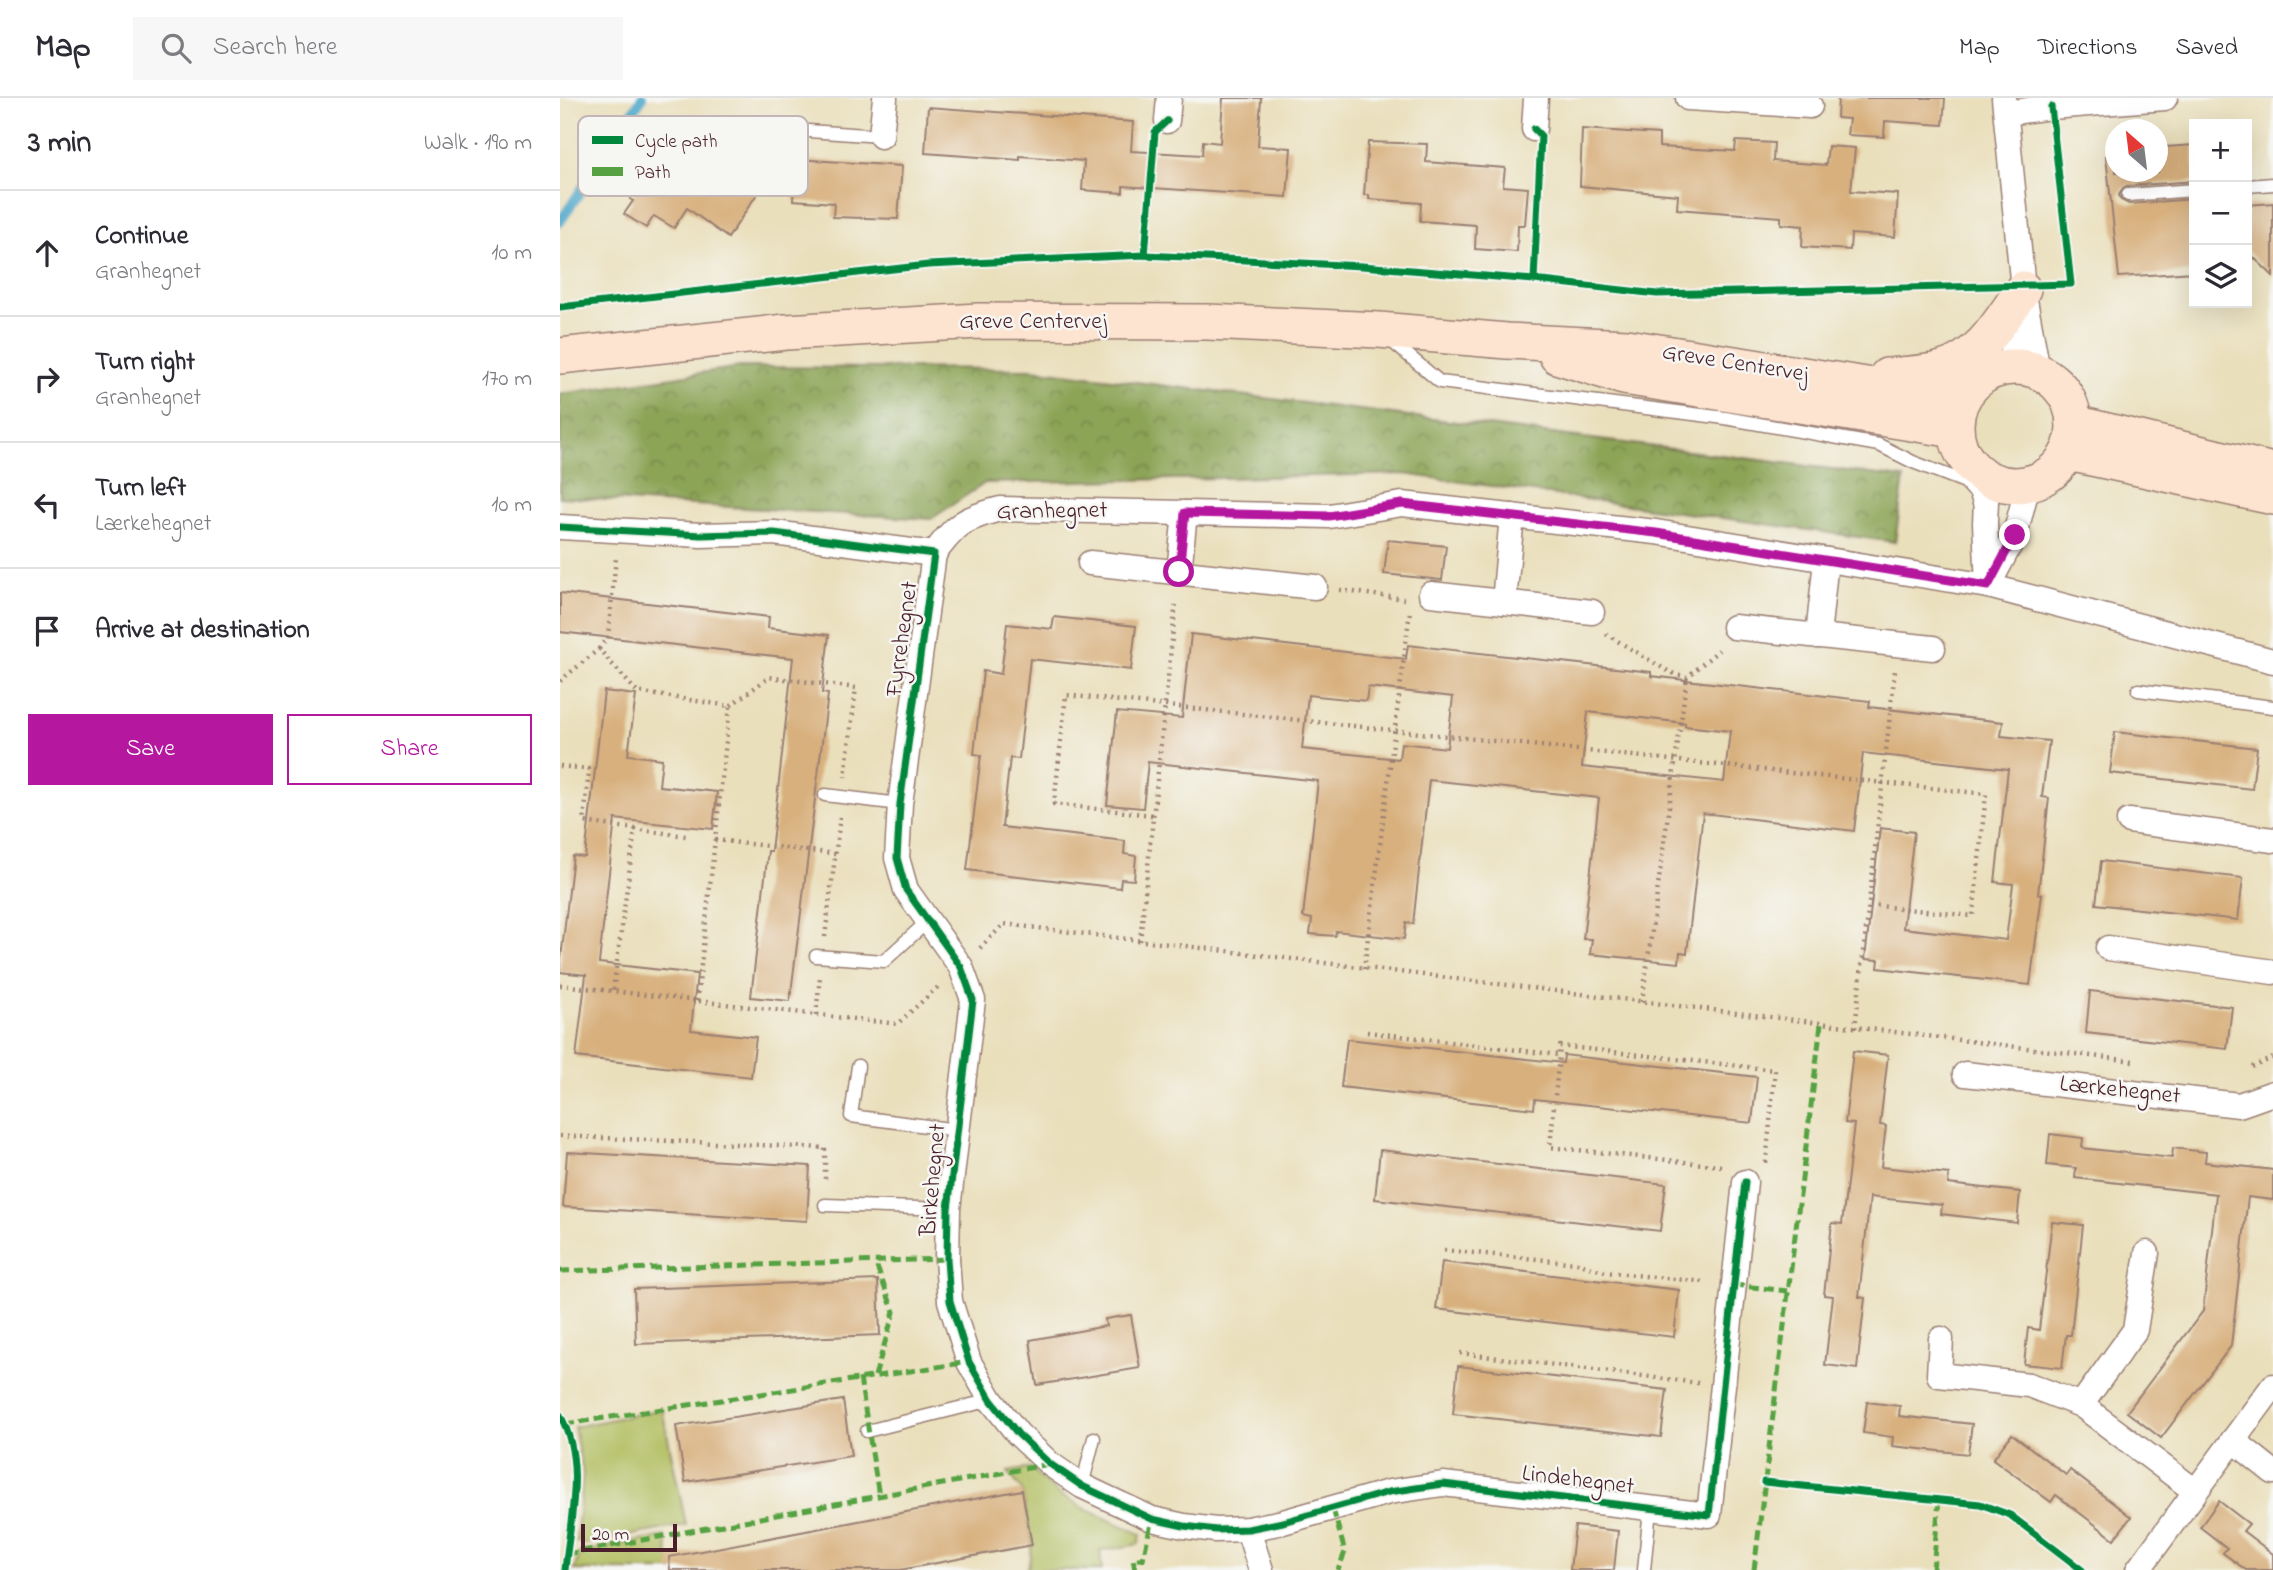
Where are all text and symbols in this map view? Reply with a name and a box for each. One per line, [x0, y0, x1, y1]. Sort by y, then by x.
search box [133, 17, 623, 80]
text: Map [35, 24, 91, 72]
icon: search [157, 29, 195, 67]
text: Search here [213, 29, 337, 67]
text: Map [1959, 31, 2000, 66]
text: Directions [2038, 31, 2137, 66]
text: Saved [2175, 31, 2238, 66]
legend [578, 116, 808, 196]
north arrow [2105, 119, 2168, 182]
map controls [2189, 119, 2252, 308]
button: + [2189, 119, 2252, 182]
text: 3 min [28, 122, 91, 166]
text: Walk · 190 m [424, 127, 532, 160]
text: Cycle path [635, 129, 717, 157]
text: Path [635, 160, 671, 187]
button: − [2189, 182, 2252, 245]
text: Continue [95, 218, 188, 256]
icon: ahead [28, 234, 66, 272]
text: 10 m [491, 237, 532, 270]
button: layers [2189, 245, 2252, 308]
text: Granhegnet [95, 256, 201, 289]
street label: Greve Centervej [959, 305, 1108, 340]
street label: Greve Centervej [1659, 335, 1812, 393]
text: Turn right [95, 344, 195, 382]
icon: right [28, 360, 66, 398]
text: 170 m [482, 363, 532, 396]
text: Granhegnet [95, 382, 201, 415]
text: Turn left [95, 470, 186, 508]
icon: left [28, 486, 66, 524]
text: 10 m [491, 489, 532, 522]
street label: Granhegnet [996, 494, 1108, 530]
text: Lærkehegnet [95, 508, 211, 541]
route end [1999, 519, 2030, 550]
route start [1163, 556, 1194, 587]
street label: Fyrrehegnet [877, 579, 929, 700]
icon: arrive [28, 612, 66, 650]
text: Arrive at destination [95, 612, 310, 650]
button: Save [28, 714, 273, 785]
button: Share [287, 714, 532, 785]
street label: Lærkehegnet [2058, 1067, 2182, 1115]
street label: Birkehegnet [912, 1122, 956, 1239]
street label: Lindehegnet [1520, 1457, 1636, 1505]
scale bar [581, 1521, 677, 1553]
text: 20 m [592, 1522, 629, 1549]

